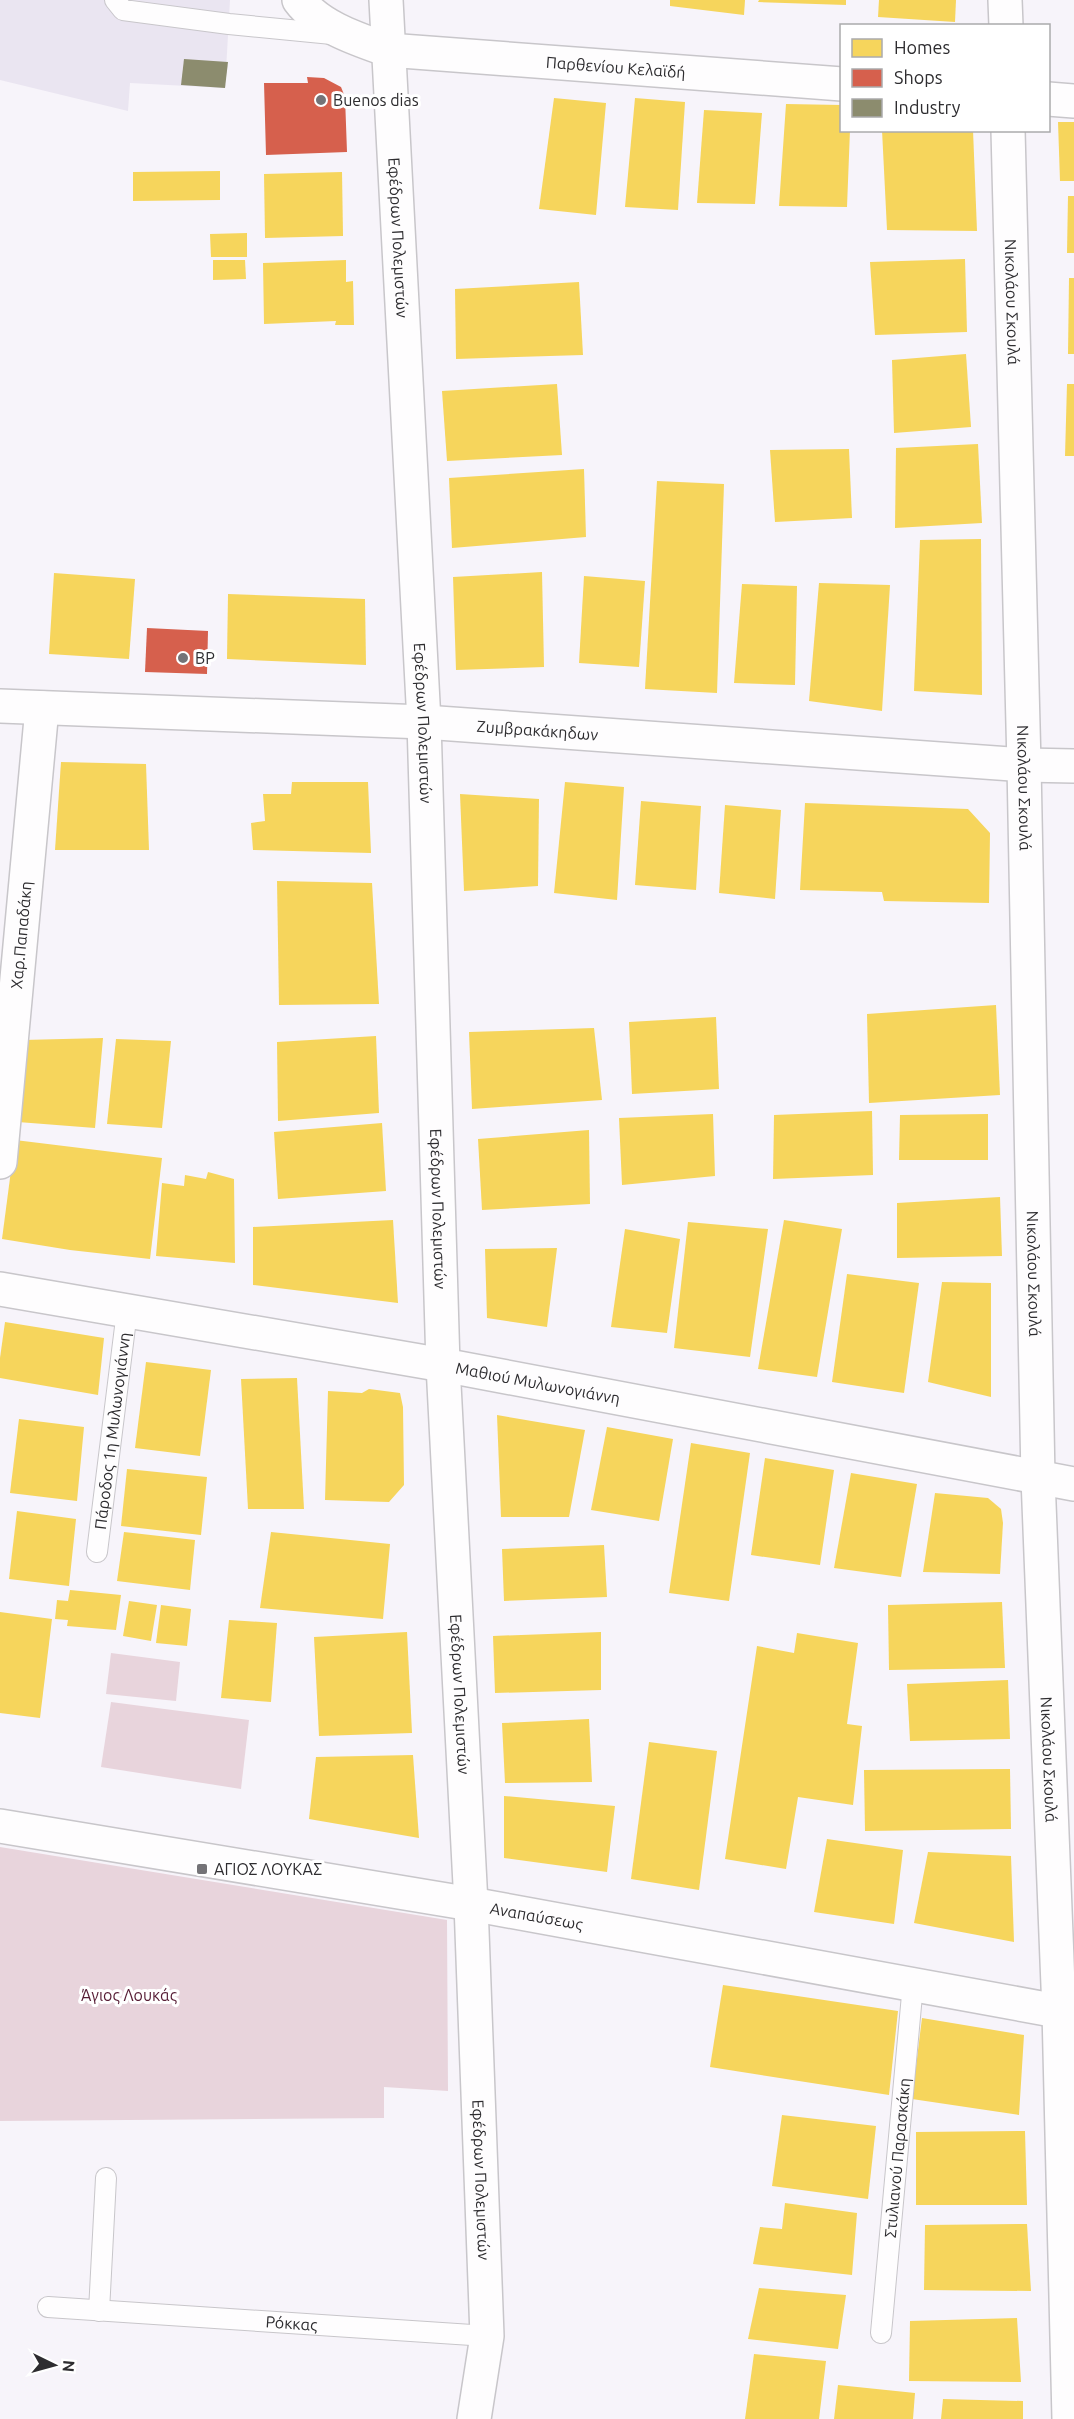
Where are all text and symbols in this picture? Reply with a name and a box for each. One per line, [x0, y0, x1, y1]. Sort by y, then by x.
legend [840, 24, 1050, 132]
text: Homes [894, 37, 951, 57]
street label: Παρθενίου Κελαϊδή [545, 53, 686, 81]
text: Shops [894, 67, 943, 87]
place label: Buenos dias [333, 91, 419, 109]
marker: Buenos dias [314, 93, 328, 107]
text: Industry [894, 97, 961, 117]
street label: Εφέδρων Πολεμιστών [385, 157, 412, 319]
street label: Νικολάου Σκουλά [1002, 239, 1023, 366]
street label: Εφέδρων Πολεμιστών [411, 642, 435, 804]
place label: BP [195, 649, 215, 667]
marker: BP [176, 651, 190, 665]
street label: Ζυμβρακάκηδων [476, 717, 599, 743]
street label: Νικολάου Σκουλά [1014, 725, 1035, 851]
street label: Χαρ.Παπαδάκη [7, 880, 35, 990]
street label: Εφέδρων Πολεμιστών [427, 1128, 450, 1290]
street label: Νικολάου Σκουλά [1024, 1211, 1044, 1337]
street label: Πάροδος 1η Μυλωνογιάννη [91, 1331, 133, 1531]
street label: Μαθιού Μυλωνογιάννη [454, 1359, 622, 1407]
street label: Εφέδρων Πολεμιστών [447, 1614, 473, 1775]
street label: Νικολάου Σκουλά [1038, 1696, 1061, 1823]
place label: ΑΓΙΟΣ ΛΟΥΚΑΣ [214, 1860, 322, 1878]
marker: ΑΓΙΟΣ ΛΟΥΚΑΣ [195, 1862, 209, 1876]
street label: Αναπαύσεως [489, 1899, 584, 1934]
park label: Άγιος Λουκάς [81, 1986, 177, 2005]
street label: Στυλιανού Παρασκάκη [881, 2077, 913, 2238]
street label: Εφέδρων Πολεμιστών [469, 2099, 493, 2261]
street label: Ρόκκας [265, 2312, 318, 2335]
north arrow [24, 2335, 84, 2395]
text: N [59, 2360, 78, 2373]

